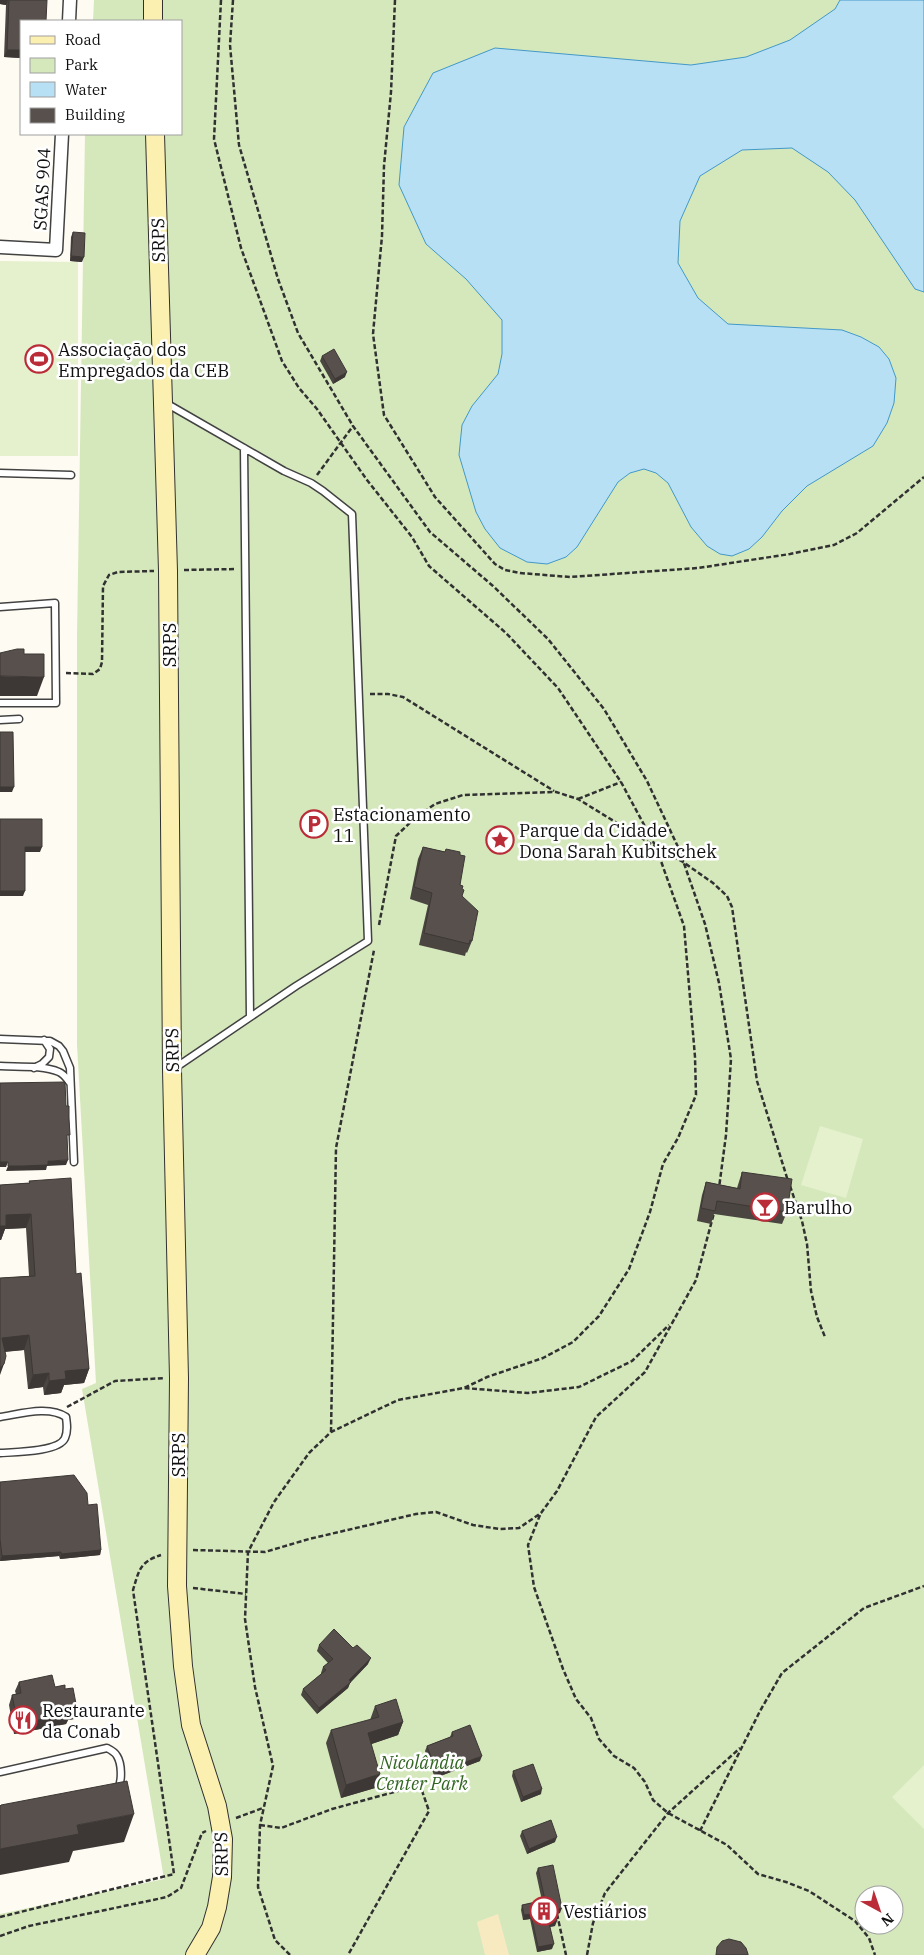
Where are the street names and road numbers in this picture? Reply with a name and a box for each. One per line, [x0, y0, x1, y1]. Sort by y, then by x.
street label: SGAS 904 [28, 147, 56, 231]
street label: SRPS [146, 218, 170, 262]
street label: SRPS [158, 623, 181, 667]
street label: SRPS [160, 1028, 184, 1072]
street label: SRPS [167, 1433, 190, 1477]
street label: SRPS [209, 1832, 233, 1876]

